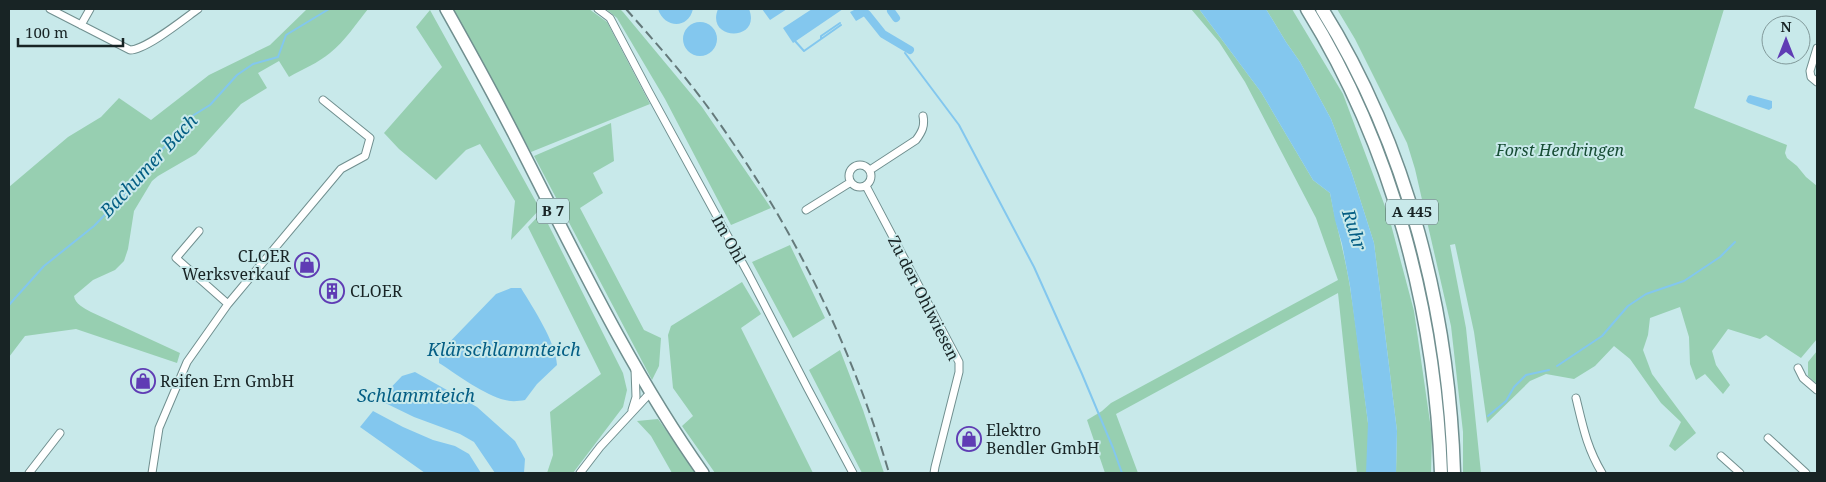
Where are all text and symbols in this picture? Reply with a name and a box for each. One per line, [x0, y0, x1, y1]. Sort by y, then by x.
scale bar [18, 15, 122, 47]
north arrow [1761, 15, 1811, 65]
text: N [1780, 17, 1792, 36]
text: 100 m [25, 22, 68, 42]
water label: Bachumer Bach [94, 109, 202, 223]
park label: Forst Herdringen [1495, 139, 1625, 161]
road number: B 7 [537, 198, 569, 224]
road number: A 445 [1386, 200, 1438, 224]
water label: Ruhr [1337, 205, 1373, 254]
street label: Im Ohl [707, 211, 751, 267]
street label: Zu den Ohlwiesen [883, 232, 965, 364]
place label: CLOER Werksverkauf [182, 245, 292, 285]
shop icon: CLOER Werksverkauf [294, 252, 320, 278]
building icon: CLOER [319, 278, 345, 304]
place label: CLOER [350, 280, 403, 302]
water label: Klärschlammteich [426, 337, 581, 361]
shop icon: Reifen Ern GmbH [130, 368, 156, 394]
place label: Reifen Ern GmbH [160, 370, 294, 392]
water label: Schlammteich [357, 383, 475, 407]
place label: Elektro Bendler GmbH [986, 419, 1100, 459]
shop icon: Elektro Bendler GmbH [956, 426, 982, 452]

